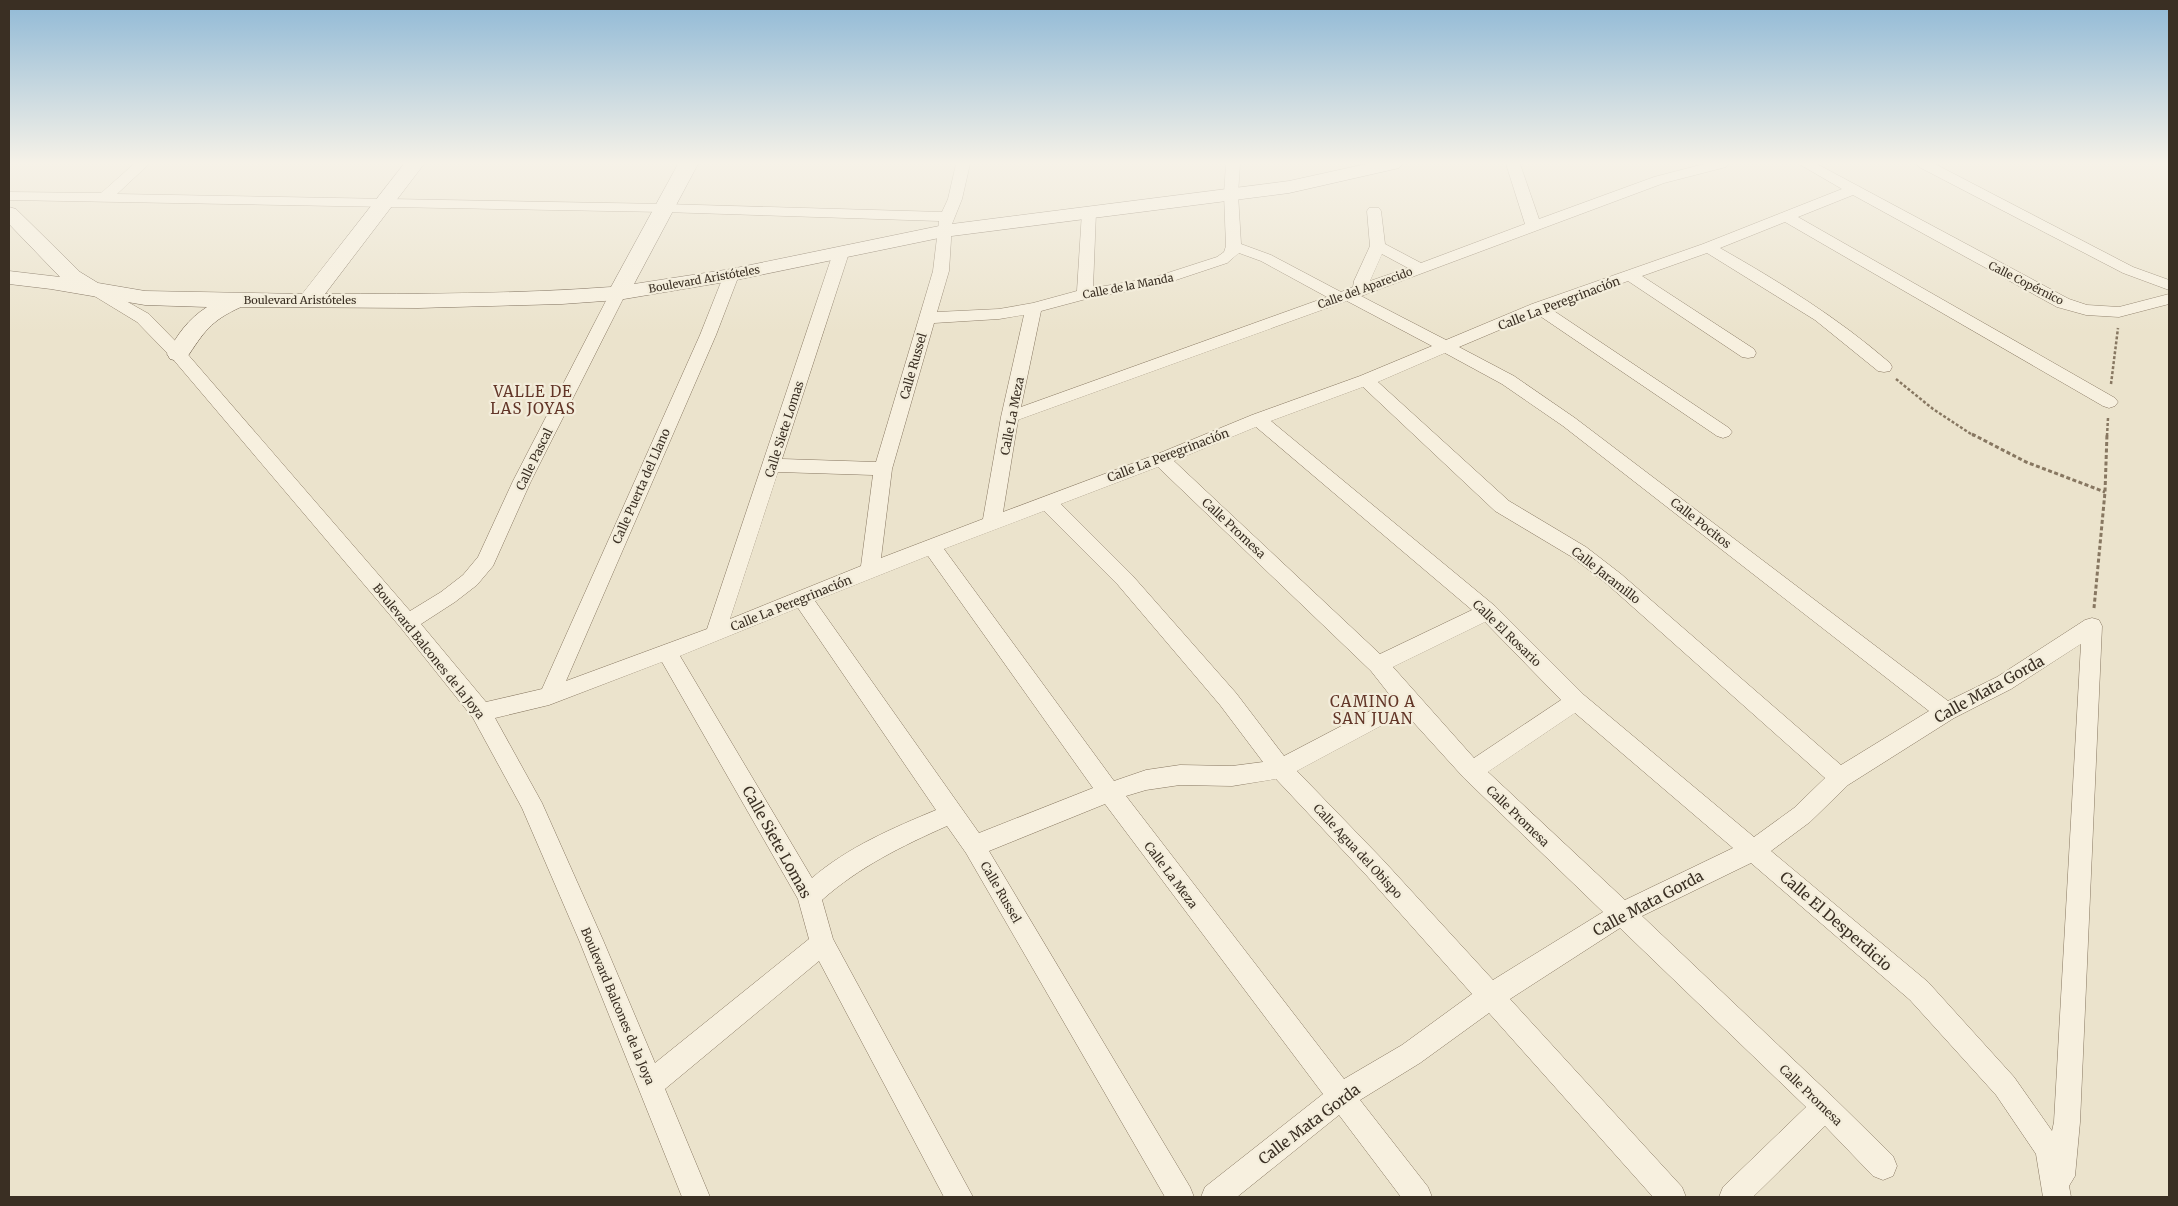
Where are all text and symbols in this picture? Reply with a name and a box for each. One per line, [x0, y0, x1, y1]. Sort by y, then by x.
street label: Calle Copérnico [1986, 258, 2066, 308]
street label: Boulevard Aristóteles [647, 262, 761, 296]
street label: Calle del Aparecido [1316, 264, 1415, 312]
street label: Calle de la Manda [1081, 270, 1175, 302]
street label: Calle La Peregrinación [1496, 273, 1622, 333]
street label: Boulevard Aristóteles [244, 293, 356, 307]
street label: Calle Russel [896, 331, 930, 401]
street label: Calle La Meza [997, 375, 1027, 456]
street label: Calle Siete Lomas [761, 379, 807, 479]
district label: VALLE DE LAS JOYAS [490, 382, 576, 418]
street label: Calle Pascal [513, 425, 556, 492]
street label: Calle La Peregrinación [1105, 425, 1231, 485]
street label: Calle Puerta del Llano [609, 426, 673, 546]
street label: Calle Promesa [1199, 495, 1269, 562]
street label: Calle Pocitos [1668, 495, 1734, 551]
street label: Calle Jaramillo [1569, 543, 1643, 607]
street label: Calle La Peregrinación [728, 572, 854, 634]
street label: Boulevard Balcones de la Joya [370, 580, 489, 722]
street label: Calle El Rosario [1470, 597, 1544, 669]
street label: Calle Mata Gorda [1931, 651, 2047, 727]
district label: CAMINO A SAN JUAN [1330, 692, 1416, 728]
street label: Calle Siete Lomas [738, 782, 816, 902]
street label: Calle Promesa [1483, 782, 1553, 850]
street label: Calle Agua del Obispo [1310, 801, 1406, 901]
street label: Calle La Meza [1141, 839, 1201, 912]
street label: Calle Russel [977, 859, 1025, 926]
street label: Calle Mata Gorda [1589, 866, 1707, 940]
street label: Calle El Desperdicio [1776, 867, 1896, 975]
street label: Boulevard Balcones de la Joya [578, 925, 658, 1087]
street label: Calle Promesa [1776, 1061, 1846, 1129]
street label: Calle Mata Gorda [1254, 1080, 1364, 1168]

